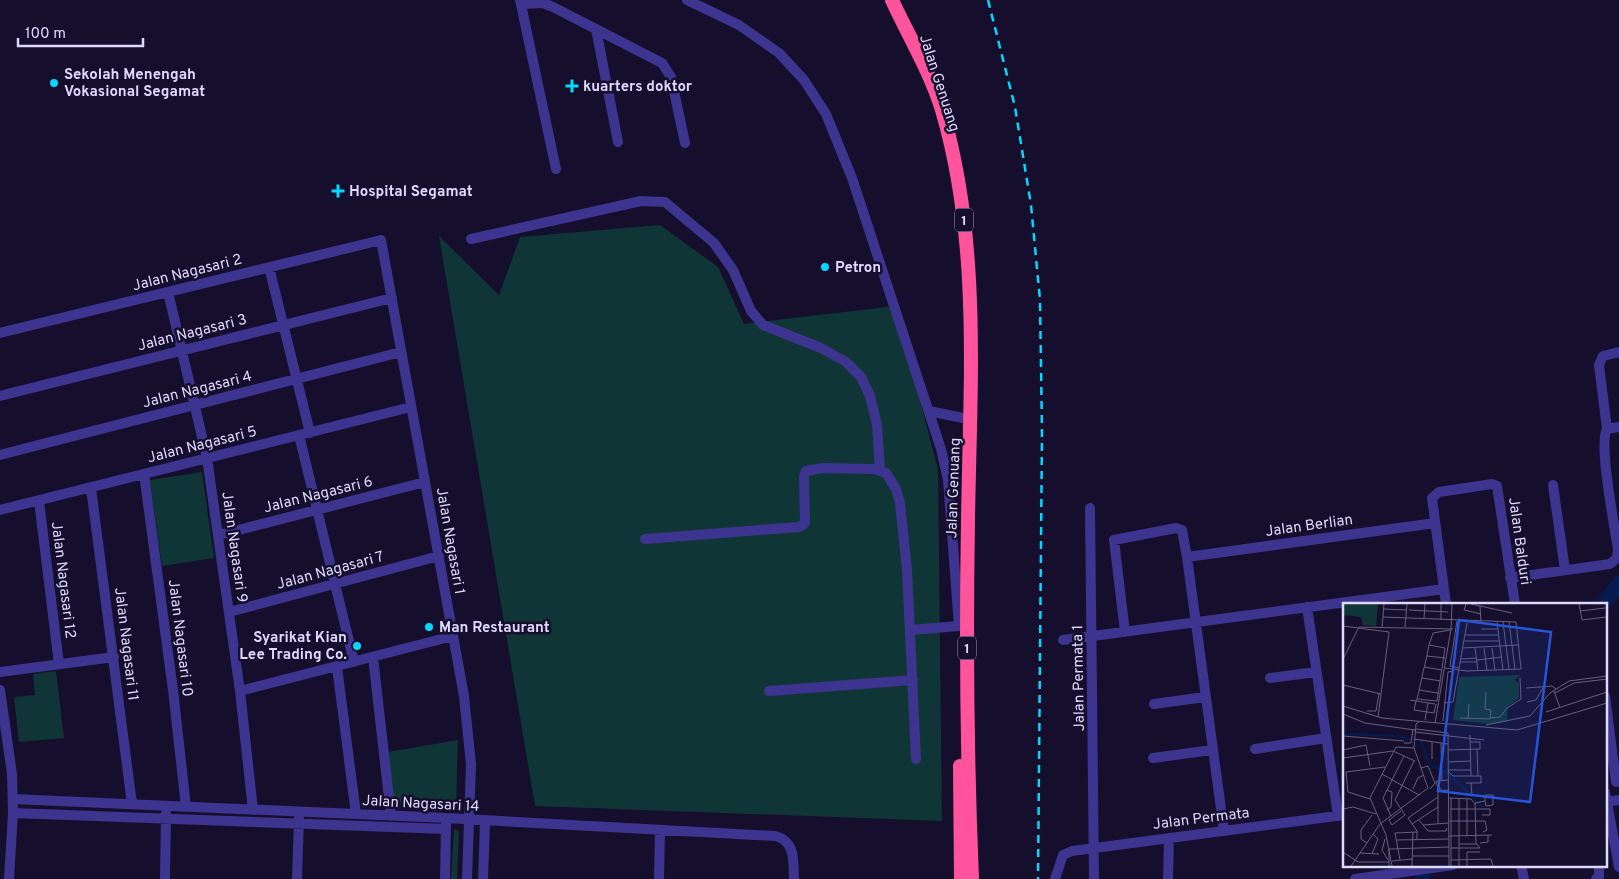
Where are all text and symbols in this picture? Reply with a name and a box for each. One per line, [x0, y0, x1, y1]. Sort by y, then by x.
scale bar [18, 15, 142, 47]
text: 100 m [25, 25, 66, 44]
street label: Jalan Genuang [914, 33, 963, 134]
place label: Sekolah Menengah Vokasional Segamat [64, 66, 205, 102]
marker: Sekolah Menengah Vokasional Segamat [48, 77, 60, 89]
place label: kuarters doktor [583, 78, 693, 97]
marker: kuarters doktor [565, 79, 579, 93]
place label: Hospital Segamat [349, 183, 473, 202]
marker: Hospital Segamat [331, 184, 345, 198]
road number: 1 [955, 208, 973, 232]
street label: Jalan Nagasari 2 [131, 251, 244, 296]
place label: Petron [835, 259, 881, 278]
marker: Petron [819, 261, 831, 273]
street label: Jalan Nagasari 3 [136, 311, 249, 356]
street label: Jalan Nagasari 4 [141, 368, 254, 413]
street label: Jalan Nagasari 5 [146, 423, 259, 468]
street label: Jalan Genuang [943, 437, 966, 539]
street label: Jalan Nagasari 6 [262, 473, 375, 518]
street label: Jalan Nagasari 1 [431, 486, 468, 596]
street label: Jalan Nagasari 9 [216, 491, 251, 604]
street label: Jalan Balduri [1503, 496, 1534, 586]
street label: Jalan Berlian [1264, 511, 1354, 542]
street label: Jalan Nagasari 12 [46, 521, 79, 640]
street label: Jalan Nagasari 7 [275, 548, 386, 595]
street label: Jalan Nagasari 10 [163, 578, 196, 698]
street label: Jalan Nagasari 11 [109, 586, 142, 702]
inset map [1343, 603, 1606, 866]
place label: Man Restaurant [439, 619, 550, 638]
marker: Man Restaurant [423, 621, 435, 633]
street label: Jalan Permata 1 [1069, 625, 1090, 731]
place label: Syarikat Kian Lee Trading Co. [239, 629, 347, 665]
road number: 1 [958, 636, 976, 660]
marker: Syarikat Kian Lee Trading Co. [351, 640, 363, 652]
street label: Jalan Nagasari 14 [362, 792, 480, 817]
street label: Jalan Permata [1152, 804, 1251, 835]

